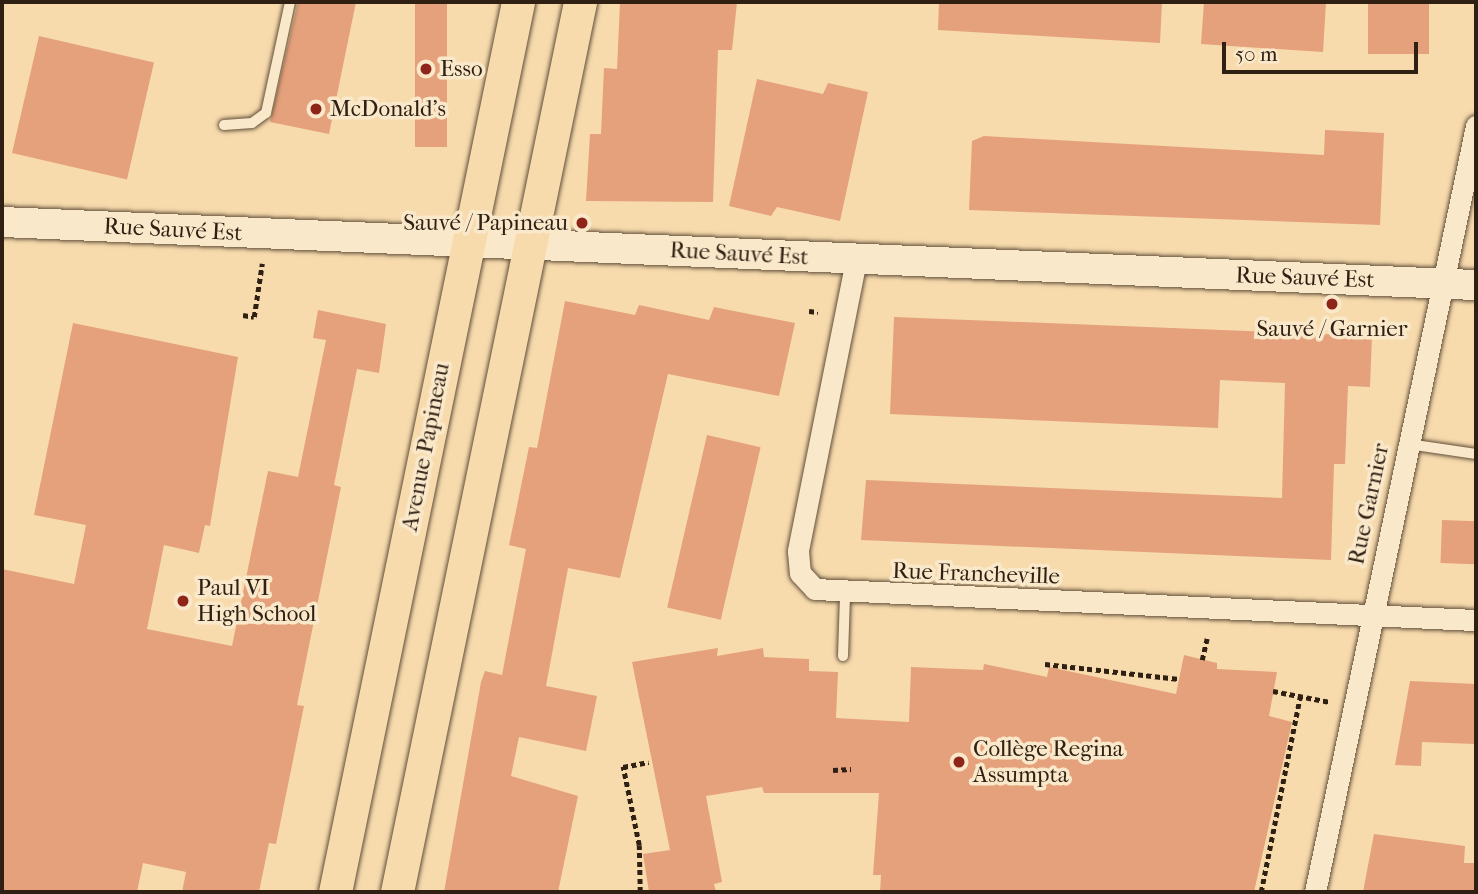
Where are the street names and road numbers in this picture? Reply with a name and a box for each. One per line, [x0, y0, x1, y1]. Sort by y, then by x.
street label: Rue Sauvé Est [103, 213, 243, 247]
street label: Rue Sauvé Est [669, 237, 809, 271]
street label: Rue Sauvé Est [1235, 262, 1375, 294]
street label: Avenue Papineau [396, 361, 456, 533]
street label: Rue Garnier [1343, 441, 1395, 567]
street label: Rue Francheville [892, 557, 1060, 591]

